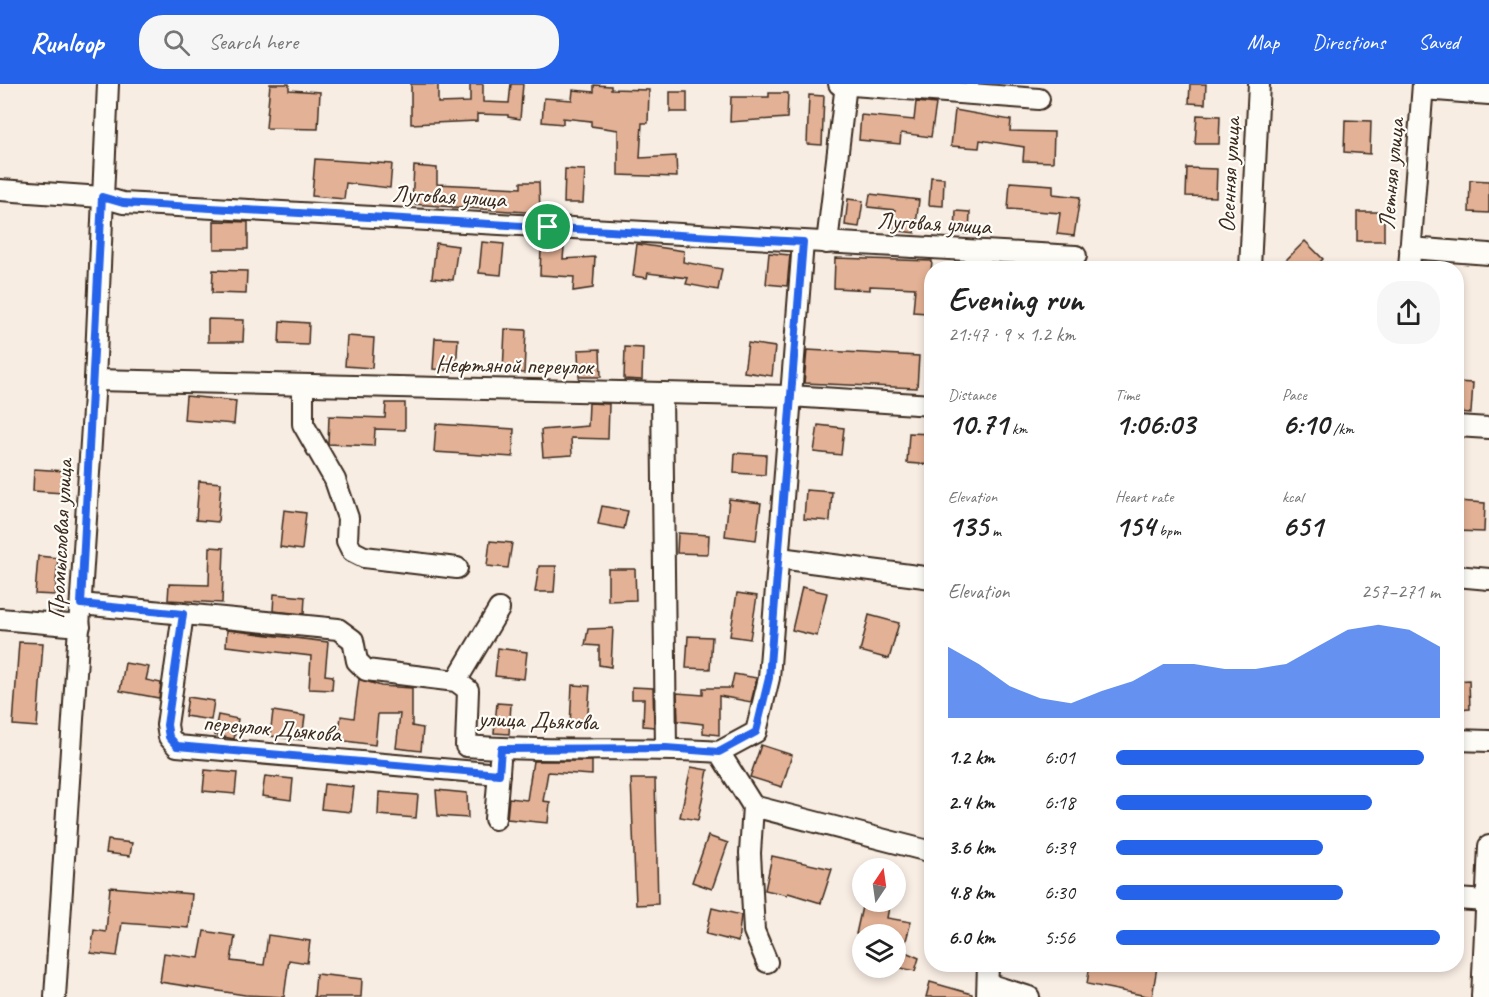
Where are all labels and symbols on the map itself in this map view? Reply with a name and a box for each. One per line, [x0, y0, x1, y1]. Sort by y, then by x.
street label: Осенняя улица [1211, 114, 1247, 233]
street label: Летняя улица [1371, 115, 1411, 231]
street label: Луговая улица [391, 178, 508, 214]
pin [522, 201, 573, 252]
street label: Луговая улица [876, 205, 993, 241]
street label: Нефтяной переулок [435, 349, 595, 381]
street label: Промысловая улица [41, 456, 79, 620]
street label: улица Дьякова [476, 703, 600, 737]
street label: переулок Дьякова [202, 707, 344, 749]
north arrow [852, 858, 906, 912]

